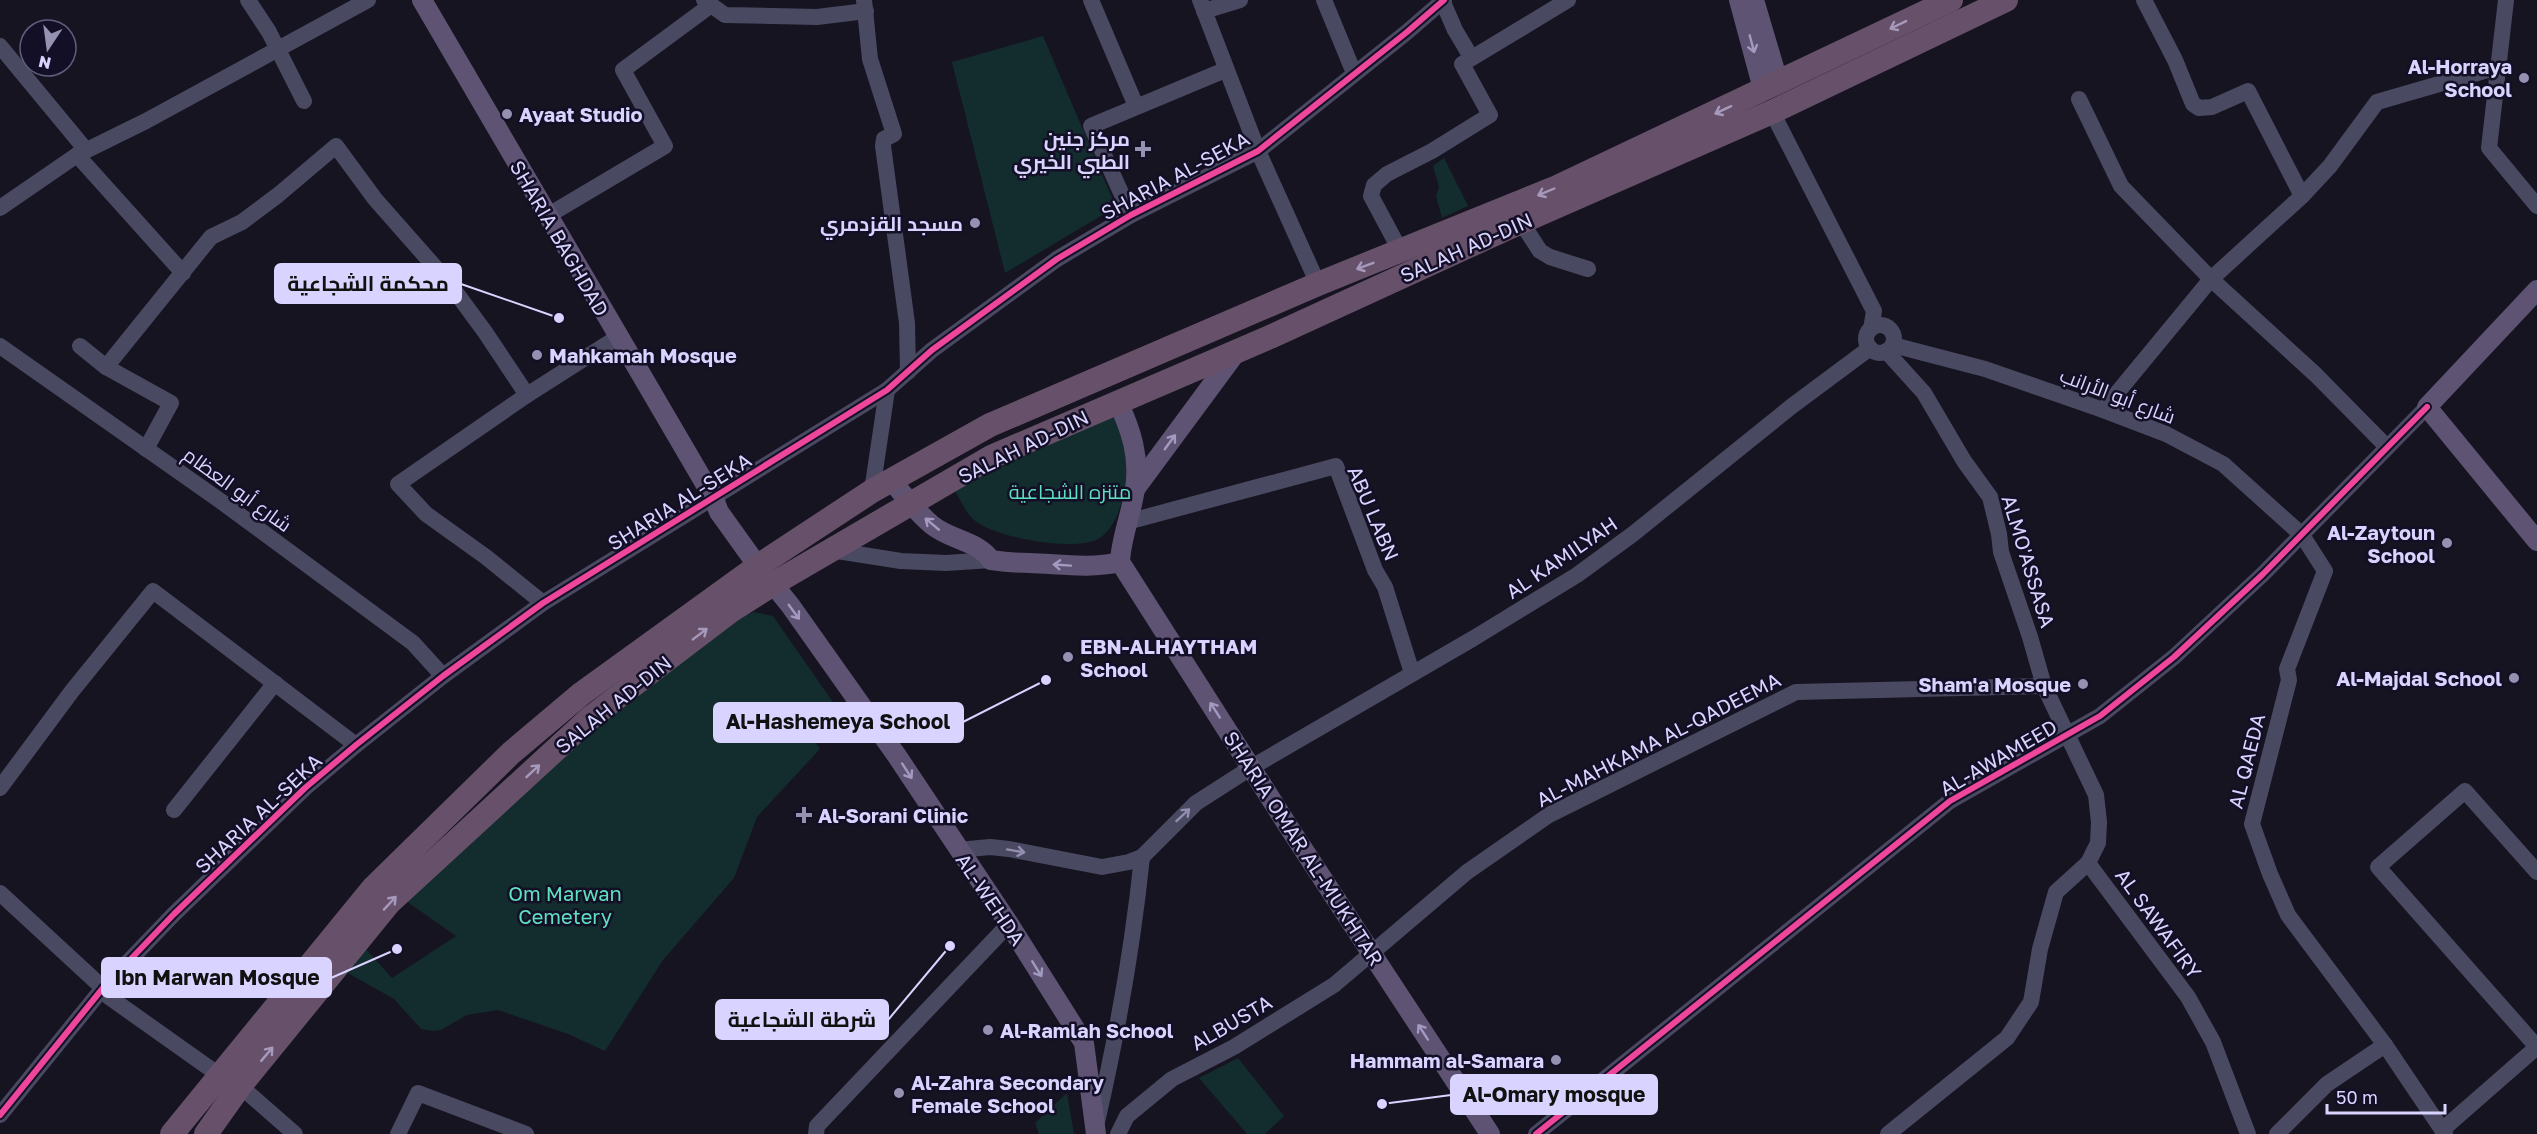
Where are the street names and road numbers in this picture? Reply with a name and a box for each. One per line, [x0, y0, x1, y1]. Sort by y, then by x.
street label: SHARIA AL-SEKA [1097, 126, 1253, 224]
street label: SHARIA BAGHDAD [506, 156, 614, 320]
street label: SALAH AD-DIN [1396, 207, 1536, 287]
street label: شارع أبو الأرانب [2056, 362, 2179, 431]
street label: SALAH AD-DIN [954, 404, 1092, 488]
street label: شارع أبو العظام [177, 442, 297, 539]
street label: SHARIA AL-SEKA [603, 447, 755, 555]
street label: ABU LABN [1343, 462, 1405, 564]
street label: ALMO'ASSASA [1997, 492, 2061, 630]
street label: AL KAMILYAH [1501, 511, 1621, 603]
street label: SALAH AD-DIN [550, 650, 676, 758]
street label: AL-MAHKAMA AL-QADEEMA [1532, 667, 1784, 811]
street label: AL QAEDA [2223, 711, 2269, 811]
street label: AL-AWAMEED [1935, 714, 2061, 800]
street label: SHARIA OMAR AL-MUKHTAR [1219, 726, 1389, 970]
street label: SHARIA AL-SEKA [190, 748, 326, 878]
street label: AL-WEHDA [951, 848, 1031, 950]
street label: AL SAWAFIRY [2111, 863, 2207, 983]
street label: ALBUSTA [1186, 989, 1276, 1055]

